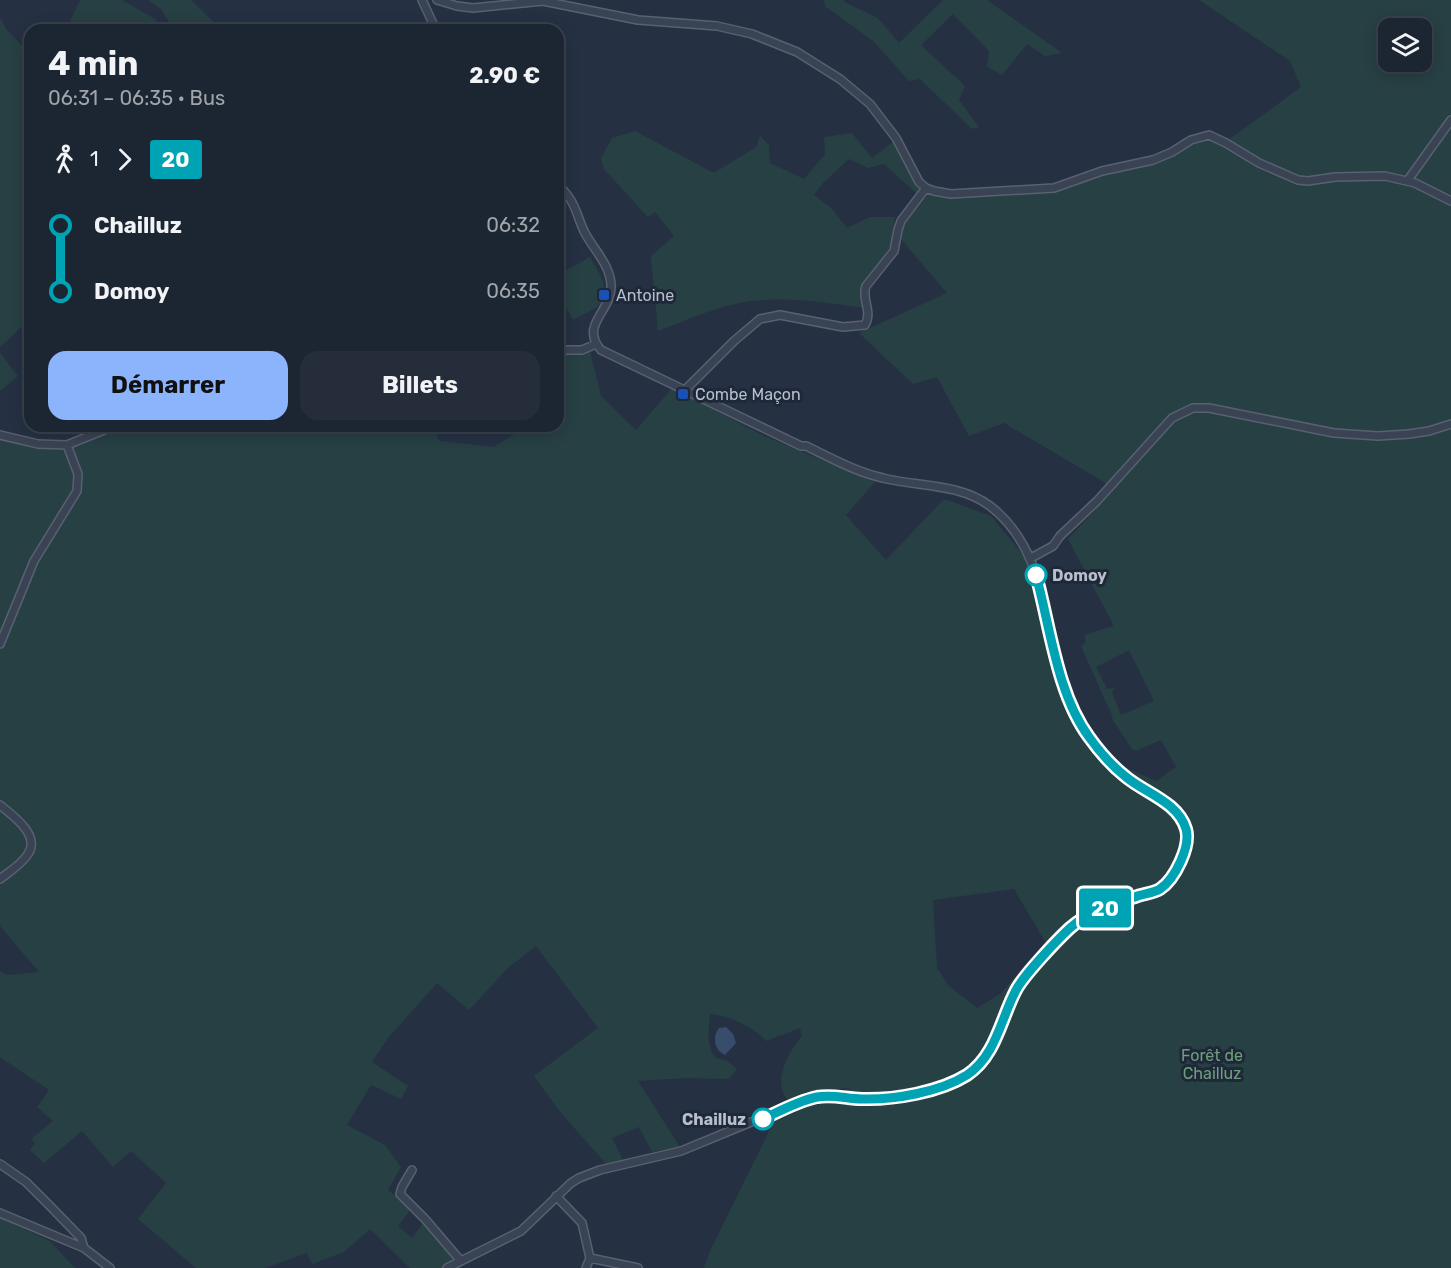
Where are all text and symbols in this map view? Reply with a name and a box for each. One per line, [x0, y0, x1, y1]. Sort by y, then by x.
map controls [1378, 18, 1432, 72]
button: layers [1378, 18, 1432, 72]
text: 4 min [48, 44, 138, 83]
text: 2.90 € [469, 62, 540, 89]
text: 06:31 – 06:35 · Bus [48, 86, 225, 110]
icon: walk [48, 143, 81, 176]
icon: forward [108, 143, 141, 176]
text: 1 [90, 147, 99, 171]
text: 20 [162, 147, 190, 172]
text: Chailluz [94, 212, 182, 239]
text: 06:32 [486, 213, 540, 237]
text: Domoy [94, 278, 169, 305]
text: 06:35 [486, 279, 540, 303]
place label: Antoine [616, 286, 674, 305]
marker: Antoine [597, 288, 611, 302]
button: Démarrer [48, 351, 288, 420]
button: Billets [300, 351, 540, 420]
place label: Combe Maçon [695, 385, 801, 404]
marker: Combe Maçon [676, 387, 690, 401]
marker: Domoy [1025, 564, 1047, 586]
place label: Domoy [1052, 566, 1107, 585]
line badge: 20 [1078, 888, 1132, 928]
text: 20 [1091, 896, 1119, 921]
park label: Forêt de Chailluz [1181, 1046, 1243, 1083]
marker: Chailluz [752, 1108, 774, 1130]
place label: Chailluz [682, 1110, 746, 1129]

